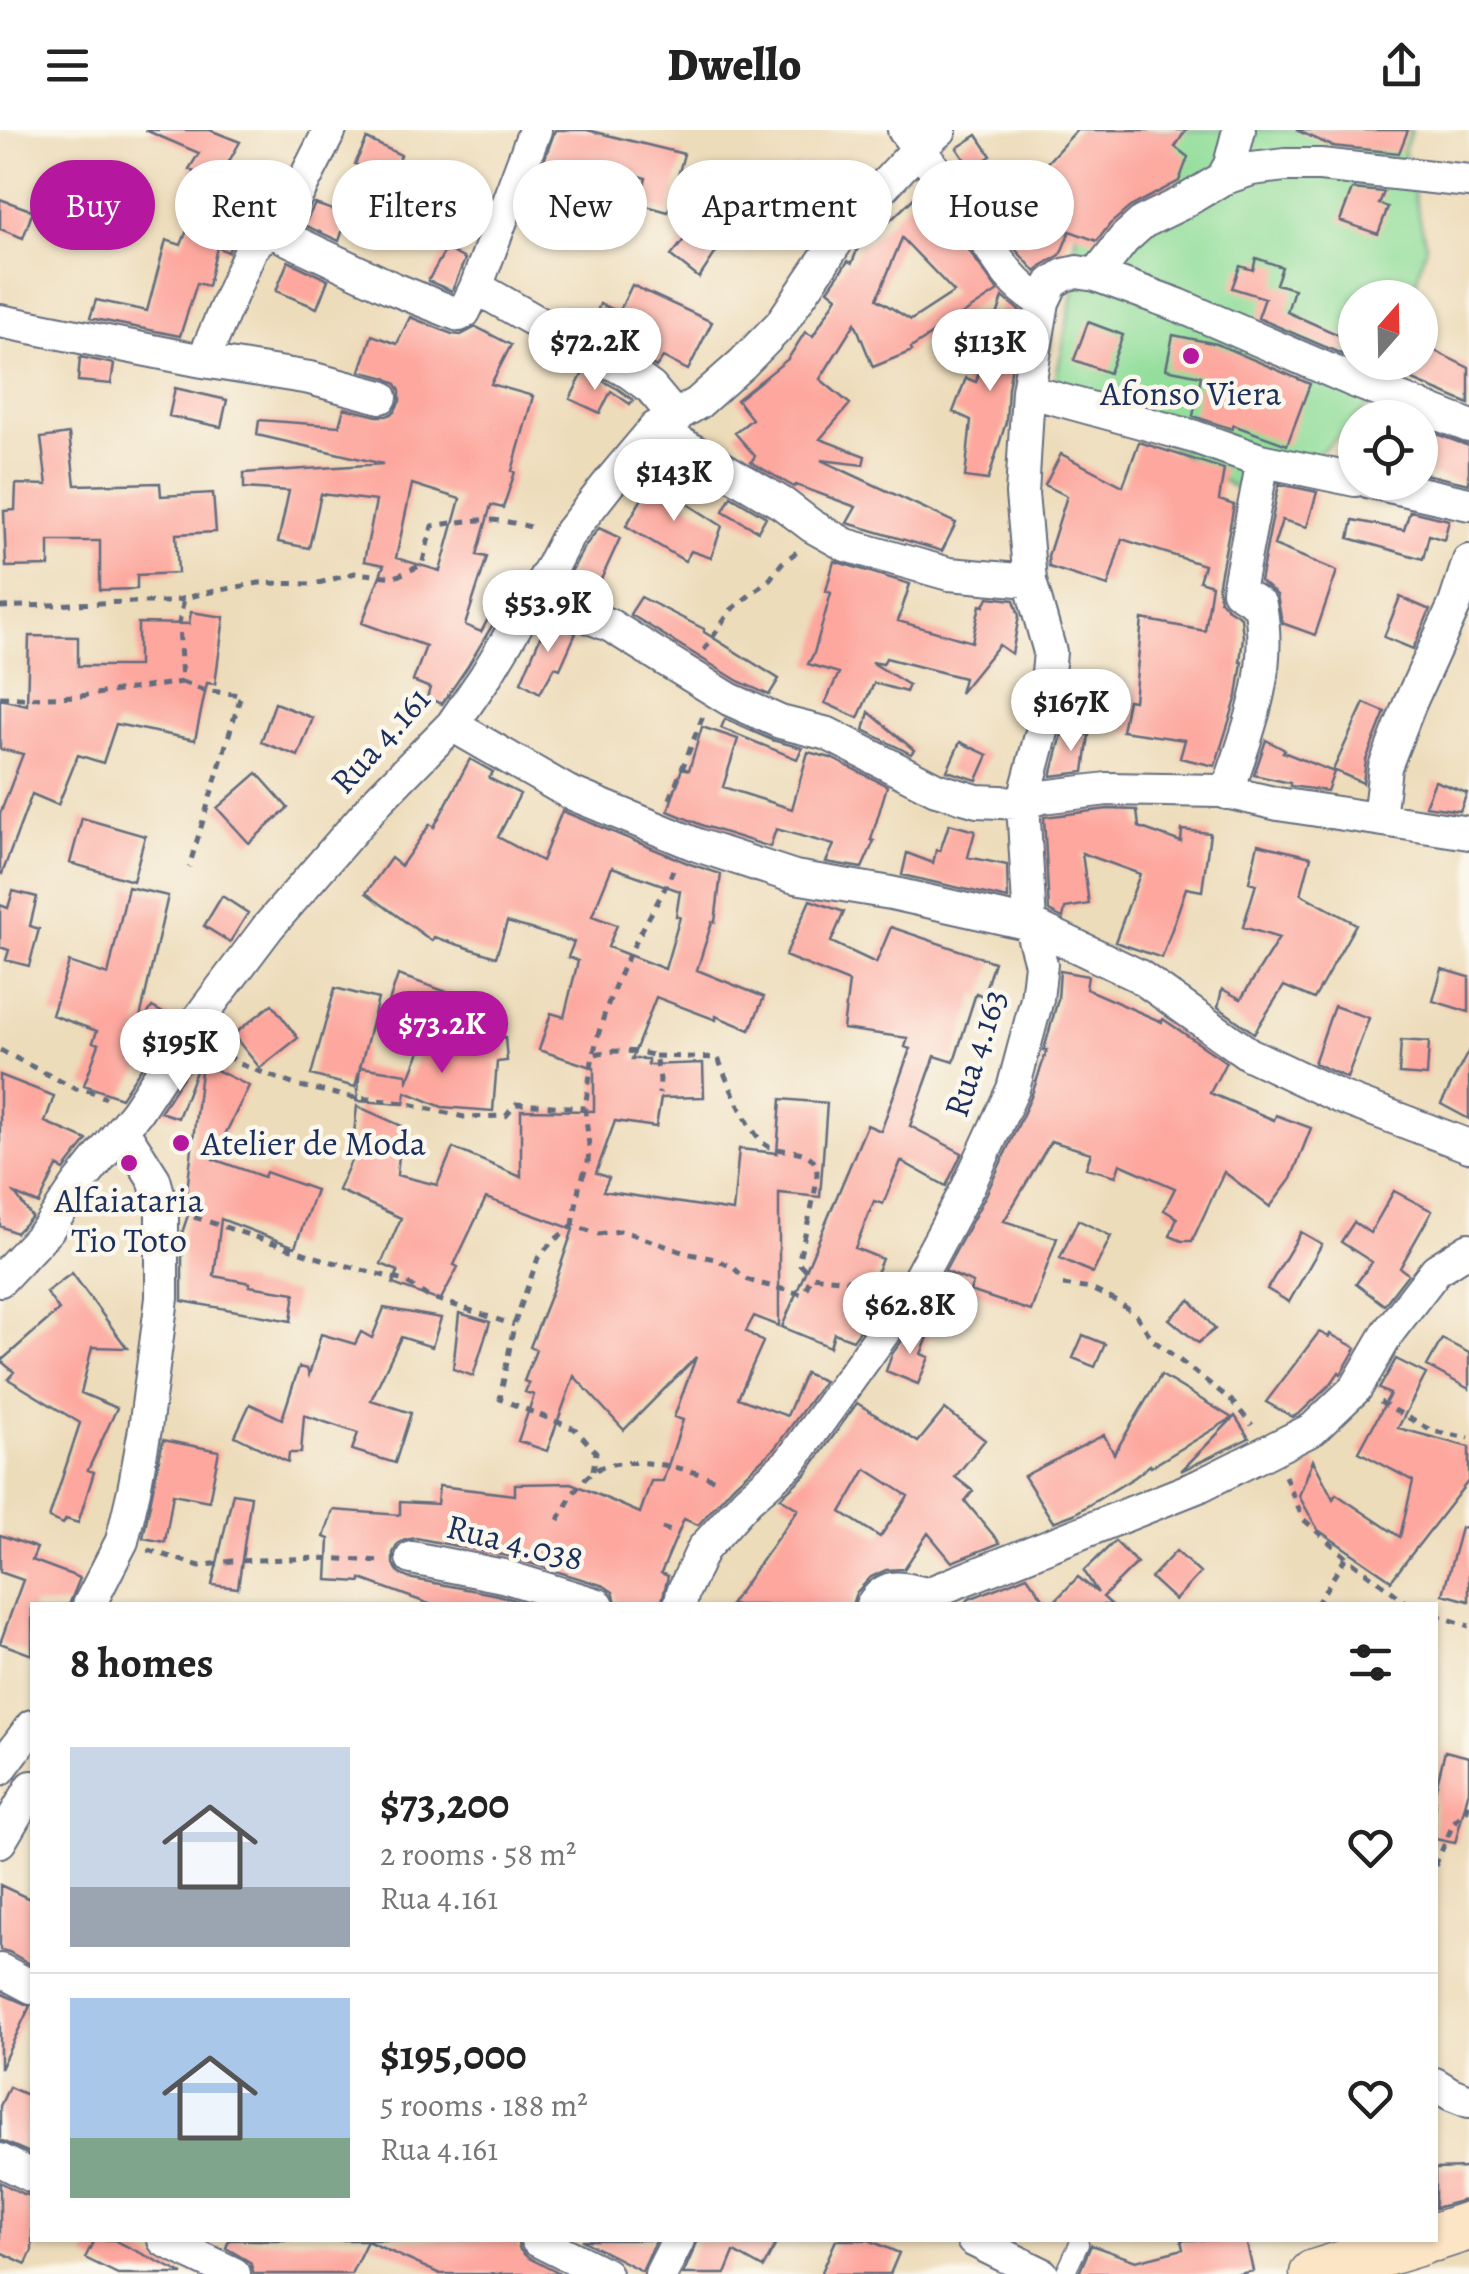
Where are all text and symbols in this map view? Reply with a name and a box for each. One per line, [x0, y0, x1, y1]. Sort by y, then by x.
text: Dwello [667, 34, 802, 96]
icon: menu [40, 38, 95, 93]
icon: share [1374, 38, 1429, 93]
chip: Buy [30, 160, 155, 250]
chip: Rent [175, 160, 312, 250]
chip: Filters [332, 160, 493, 250]
chip: New [513, 160, 647, 250]
chip: Apartment [667, 160, 892, 250]
chip: House [912, 160, 1074, 250]
north arrow [1338, 280, 1438, 380]
map controls [1338, 280, 1438, 500]
pin: $72.2K [514, 308, 676, 393]
pin: $113K [920, 309, 1060, 394]
text: $72.2K [550, 318, 640, 362]
text: $113K [954, 319, 1026, 363]
marker: Afonso Viera [1180, 345, 1202, 367]
place label: Afonso Viera [1099, 369, 1282, 417]
button: locate [1338, 400, 1438, 500]
pin: $143K [604, 439, 744, 524]
text: $143K [636, 449, 712, 493]
pin: $53.9K [467, 570, 629, 655]
text: $53.9K [505, 580, 591, 624]
pin: $167K [1001, 669, 1141, 754]
street label: Rua 4.161 [319, 676, 441, 804]
text: $167K [1033, 679, 1109, 723]
street label: Rua 4.163 [932, 983, 1018, 1123]
pin: $73.2K [361, 991, 523, 1076]
text: $73.2K [398, 1001, 486, 1045]
pin: $195K [110, 1009, 250, 1094]
text: $195K [142, 1019, 218, 1063]
place label: Atelier de Moda [200, 1119, 427, 1167]
marker: Atelier de Moda [170, 1132, 192, 1154]
marker: Alfaiataria Tio Toto [118, 1152, 140, 1174]
place label: Alfaiataria Tio Toto [53, 1176, 204, 1264]
pin: $62.8K [829, 1272, 991, 1357]
text: $62.8K [865, 1282, 955, 1326]
street label: Rua 4.038 [442, 1502, 588, 1582]
text: 8 homes [70, 1634, 214, 1691]
icon: filters [1343, 1635, 1398, 1690]
text: $73,200 [380, 1775, 509, 1832]
icon: home [150, 1787, 270, 1907]
icon: heart [1343, 1820, 1398, 1875]
text: 2 rooms · 58 m² [380, 1832, 577, 1876]
text: Rua 4.161 [380, 1876, 498, 1920]
text: $195,000 [380, 2026, 527, 2083]
icon: home [150, 2038, 270, 2158]
icon: heart [1343, 2071, 1398, 2126]
text: 5 rooms · 188 m² [380, 2083, 588, 2127]
text: Rua 4.161 [380, 2127, 498, 2171]

